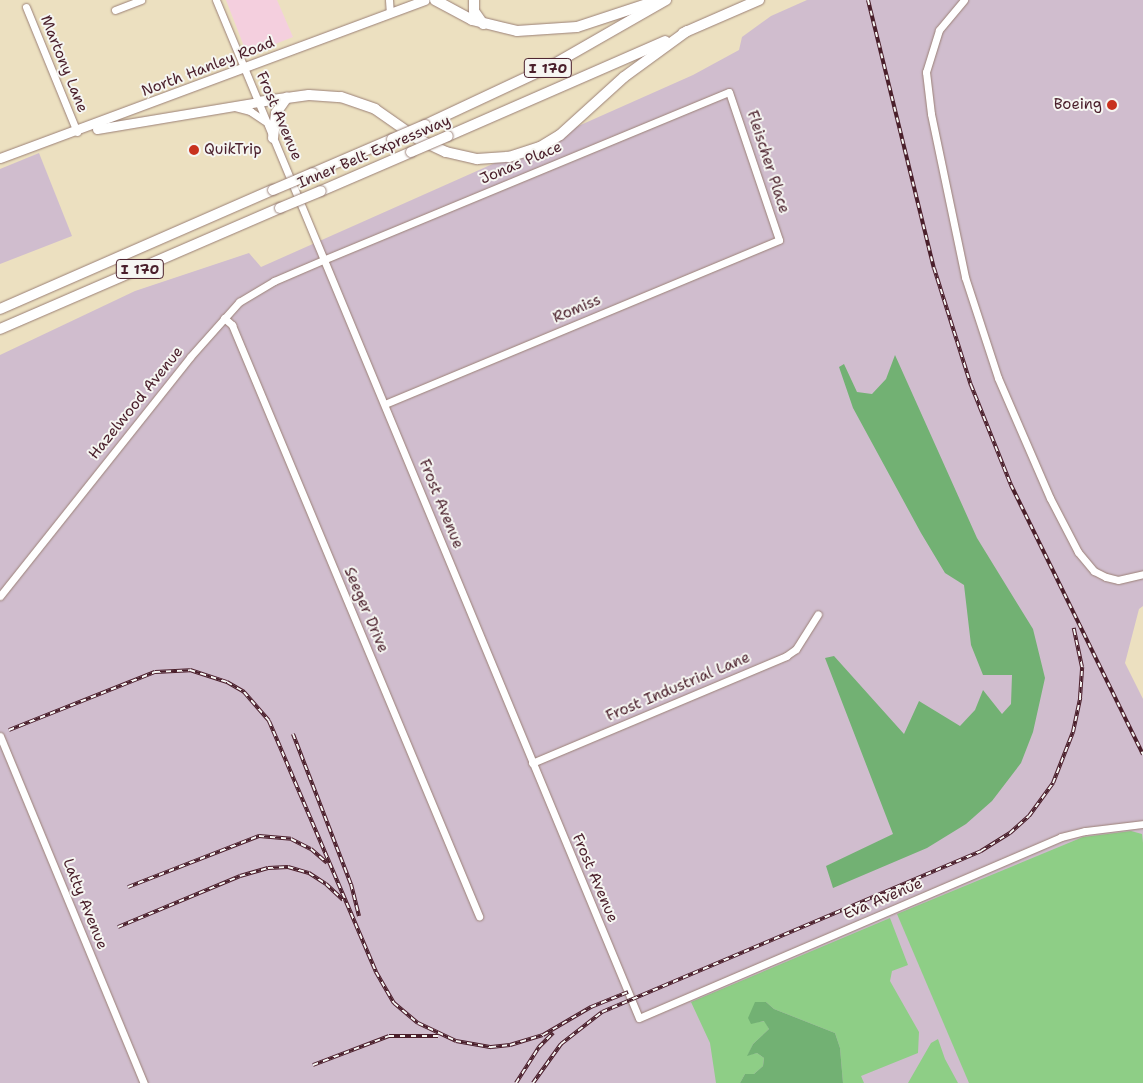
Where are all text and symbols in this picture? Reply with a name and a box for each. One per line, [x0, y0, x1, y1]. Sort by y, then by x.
street label: Martony Lane [36, 13, 92, 115]
street label: North Hanley Road [139, 33, 277, 101]
road number: I 170 [523, 56, 573, 80]
street label: Frost Avenue [252, 69, 306, 163]
place label: Boeing [1054, 96, 1102, 114]
marker: Boeing [1106, 99, 1118, 111]
street label: Fleischer Place [743, 108, 793, 216]
street label: Inner Belt Expressway [295, 112, 453, 192]
street label: Jonas Place [477, 138, 565, 188]
place label: QuikTrip [204, 141, 262, 159]
marker: QuikTrip [188, 144, 200, 156]
road number: I 170 [115, 258, 165, 280]
street label: Romiss [550, 291, 604, 327]
street label: Hazelwood Avenue [85, 343, 187, 463]
street label: Frost Avenue [415, 457, 467, 551]
street label: Seeger Drive [340, 565, 392, 655]
street label: Frost Industrial Lane [603, 649, 753, 725]
street label: Frost Avenue [568, 831, 622, 925]
street label: Latty Avenue [59, 856, 111, 952]
street label: Eva Avenue [841, 874, 925, 924]

